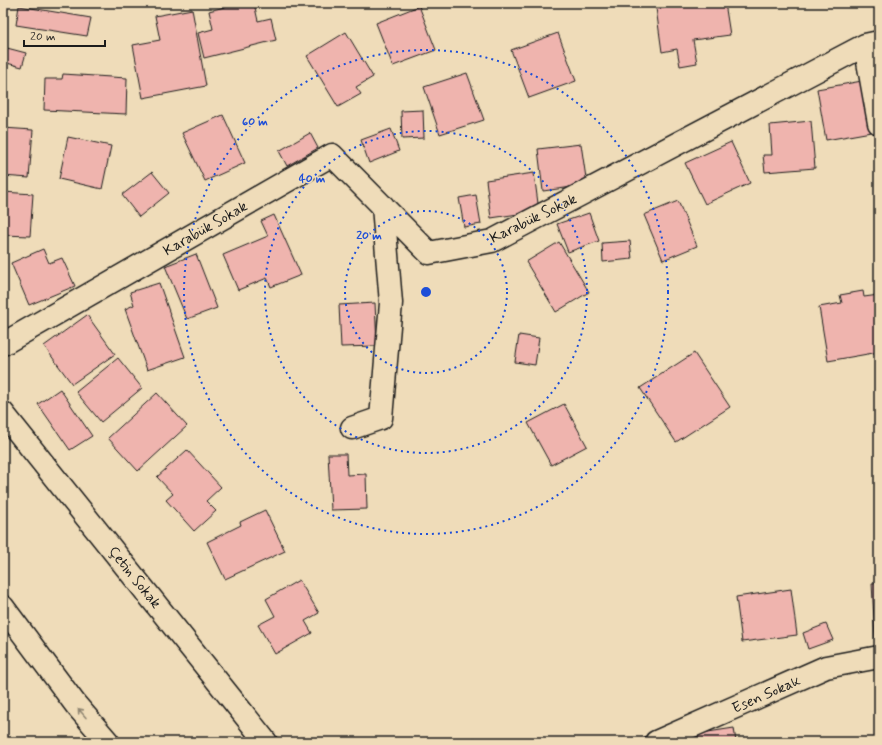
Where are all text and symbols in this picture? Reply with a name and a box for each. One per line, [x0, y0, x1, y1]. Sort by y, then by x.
scale bar [24, 22, 105, 48]
text: 20 m [30, 29, 56, 45]
text: 60 m [242, 114, 268, 130]
text: 40 m [299, 171, 326, 187]
street label: Karabük Sokak [487, 189, 581, 249]
street label: Karabük Sokak [160, 196, 252, 261]
text: 20 m [356, 228, 382, 244]
centre of rings [419, 285, 433, 299]
street label: Çetin Sokak [103, 542, 166, 613]
street label: Esen Sokak [729, 671, 804, 719]
one-way arrow [78, 707, 87, 718]

